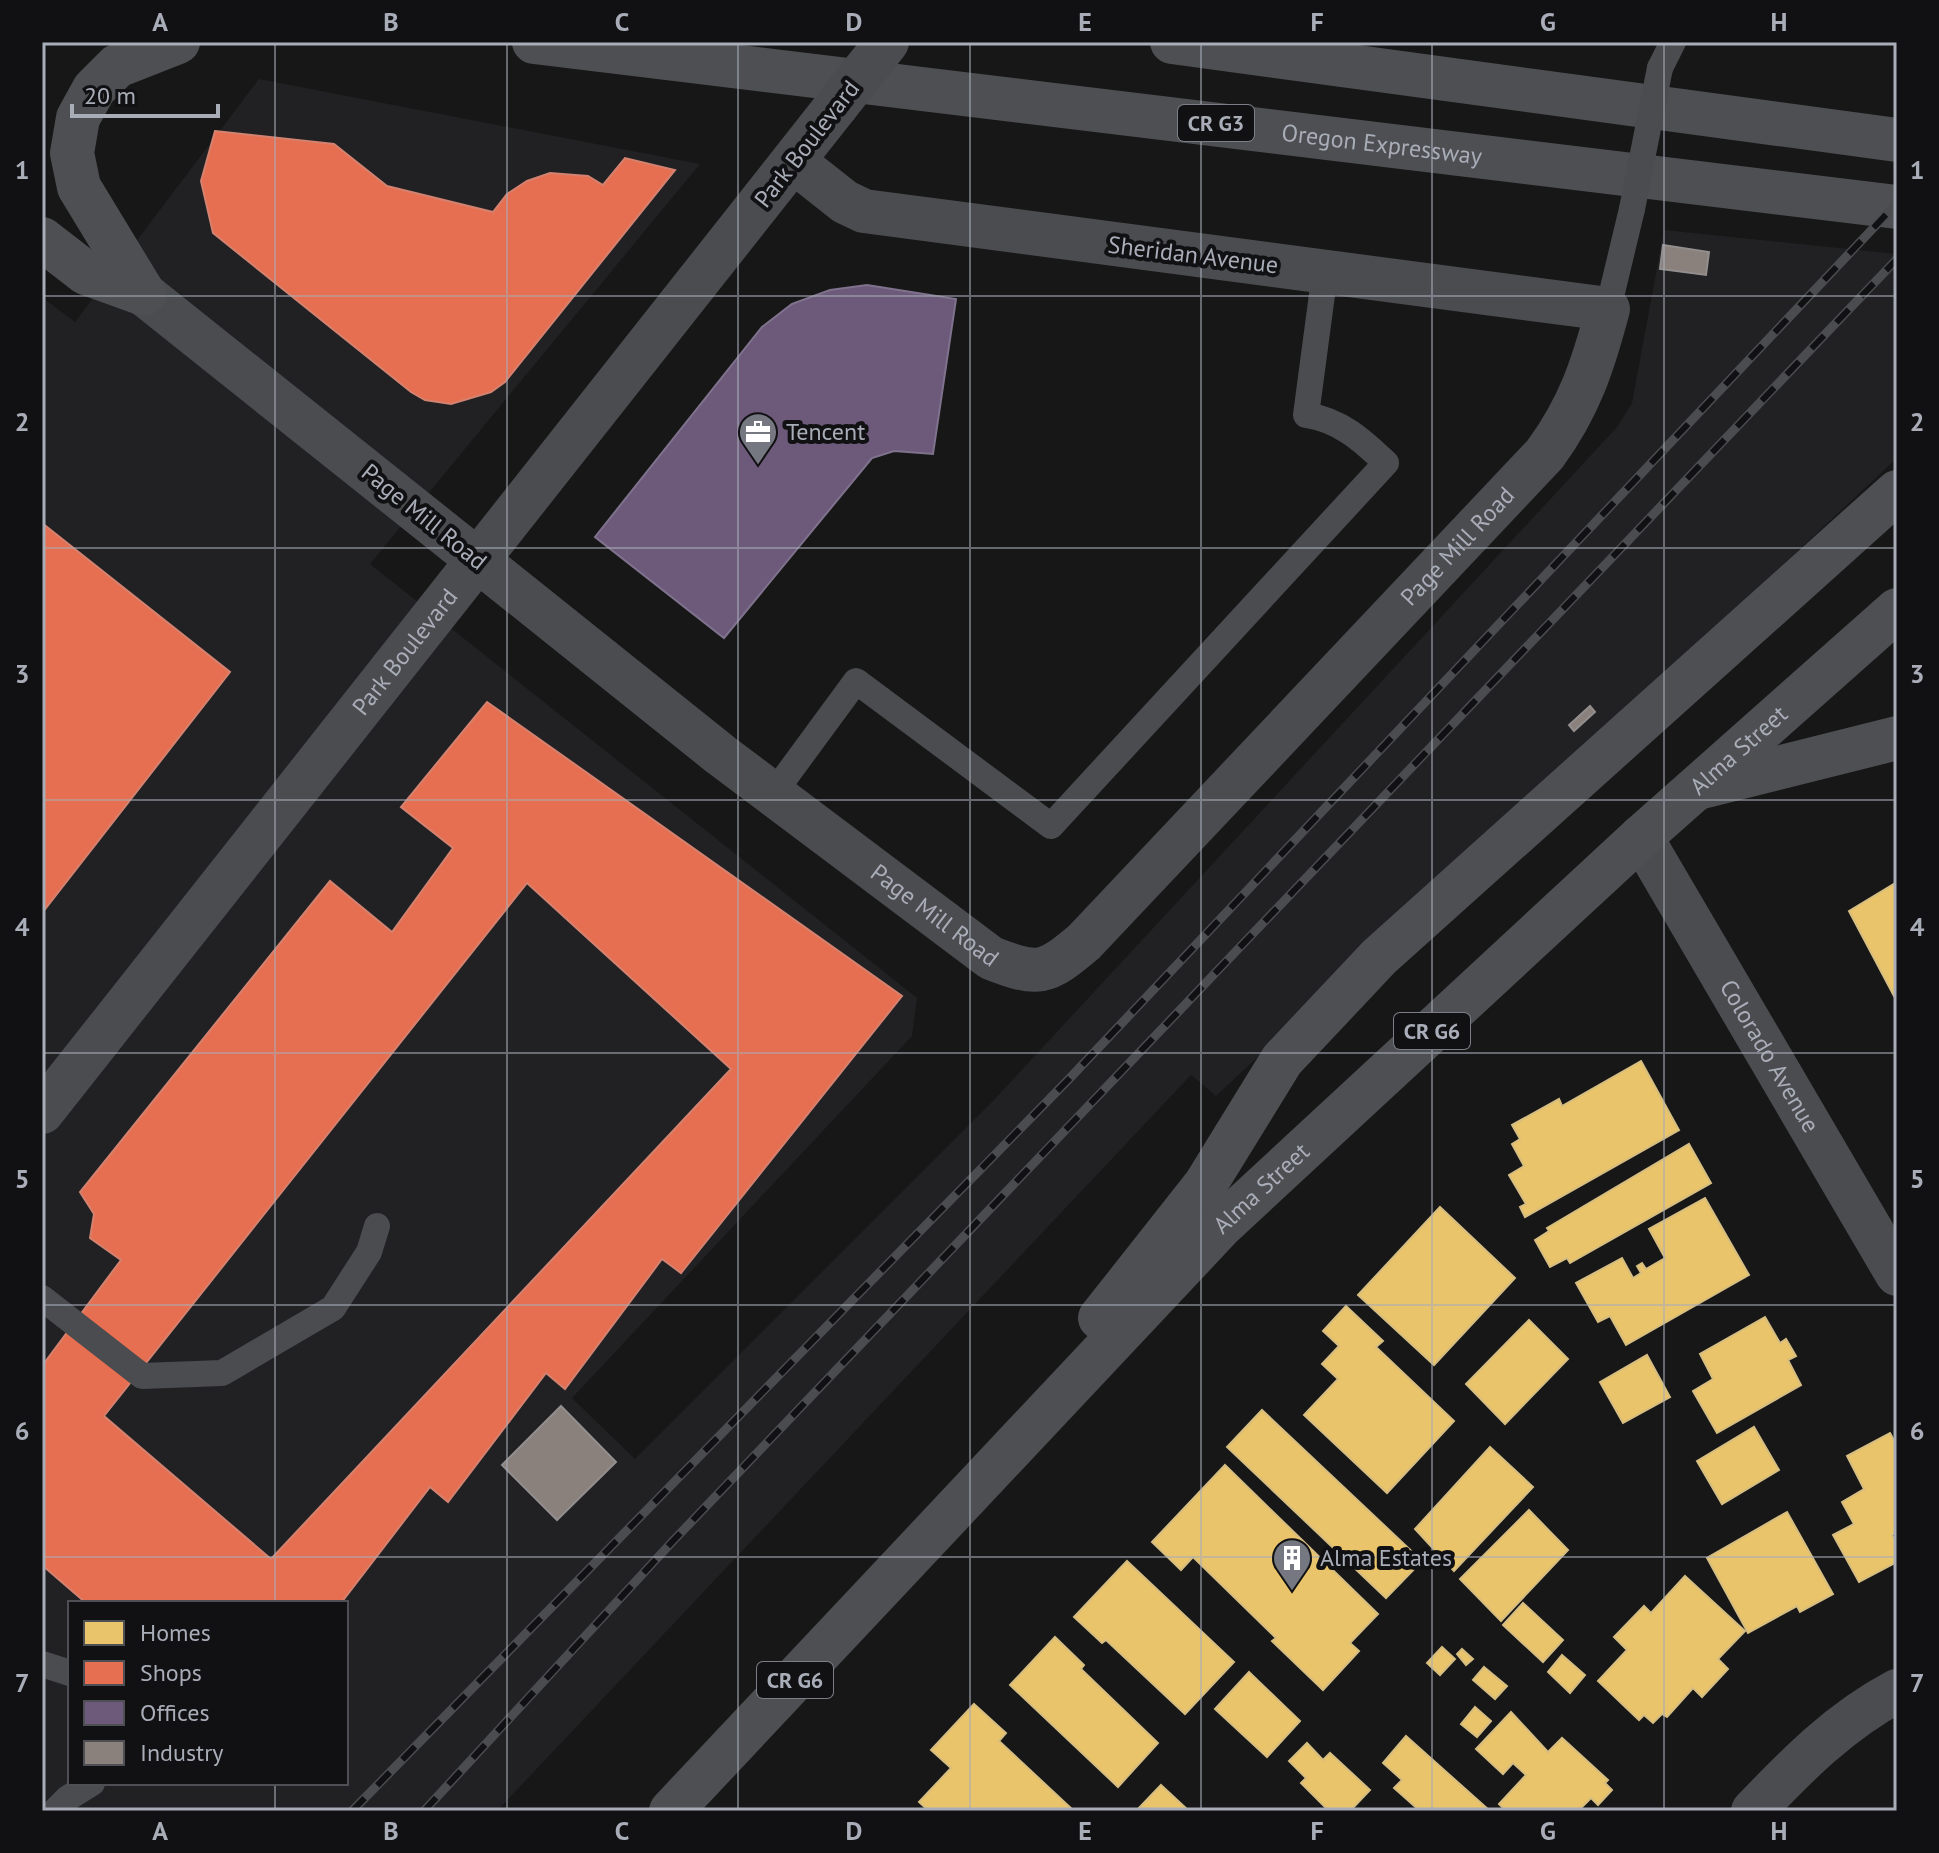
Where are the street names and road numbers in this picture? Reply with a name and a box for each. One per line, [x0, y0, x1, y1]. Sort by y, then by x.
street label: Park Boulevard [747, 74, 866, 213]
road number: CR G3 [1178, 105, 1254, 141]
street label: Oregon Expressway [1280, 117, 1484, 172]
street label: Sheridan Avenue [1106, 229, 1280, 280]
street label: Page Mill Road [355, 457, 493, 577]
street label: Page Mill Road [1394, 480, 1521, 612]
street label: Park Boulevard [345, 582, 464, 721]
street label: Alma Street [1683, 699, 1794, 801]
street label: Page Mill Road [865, 857, 1005, 973]
street label: Colorado Avenue [1713, 974, 1827, 1138]
road number: CR G6 [1394, 1013, 1470, 1049]
street label: Alma Street [1206, 1136, 1316, 1240]
road number: CR G6 [757, 1662, 833, 1698]

